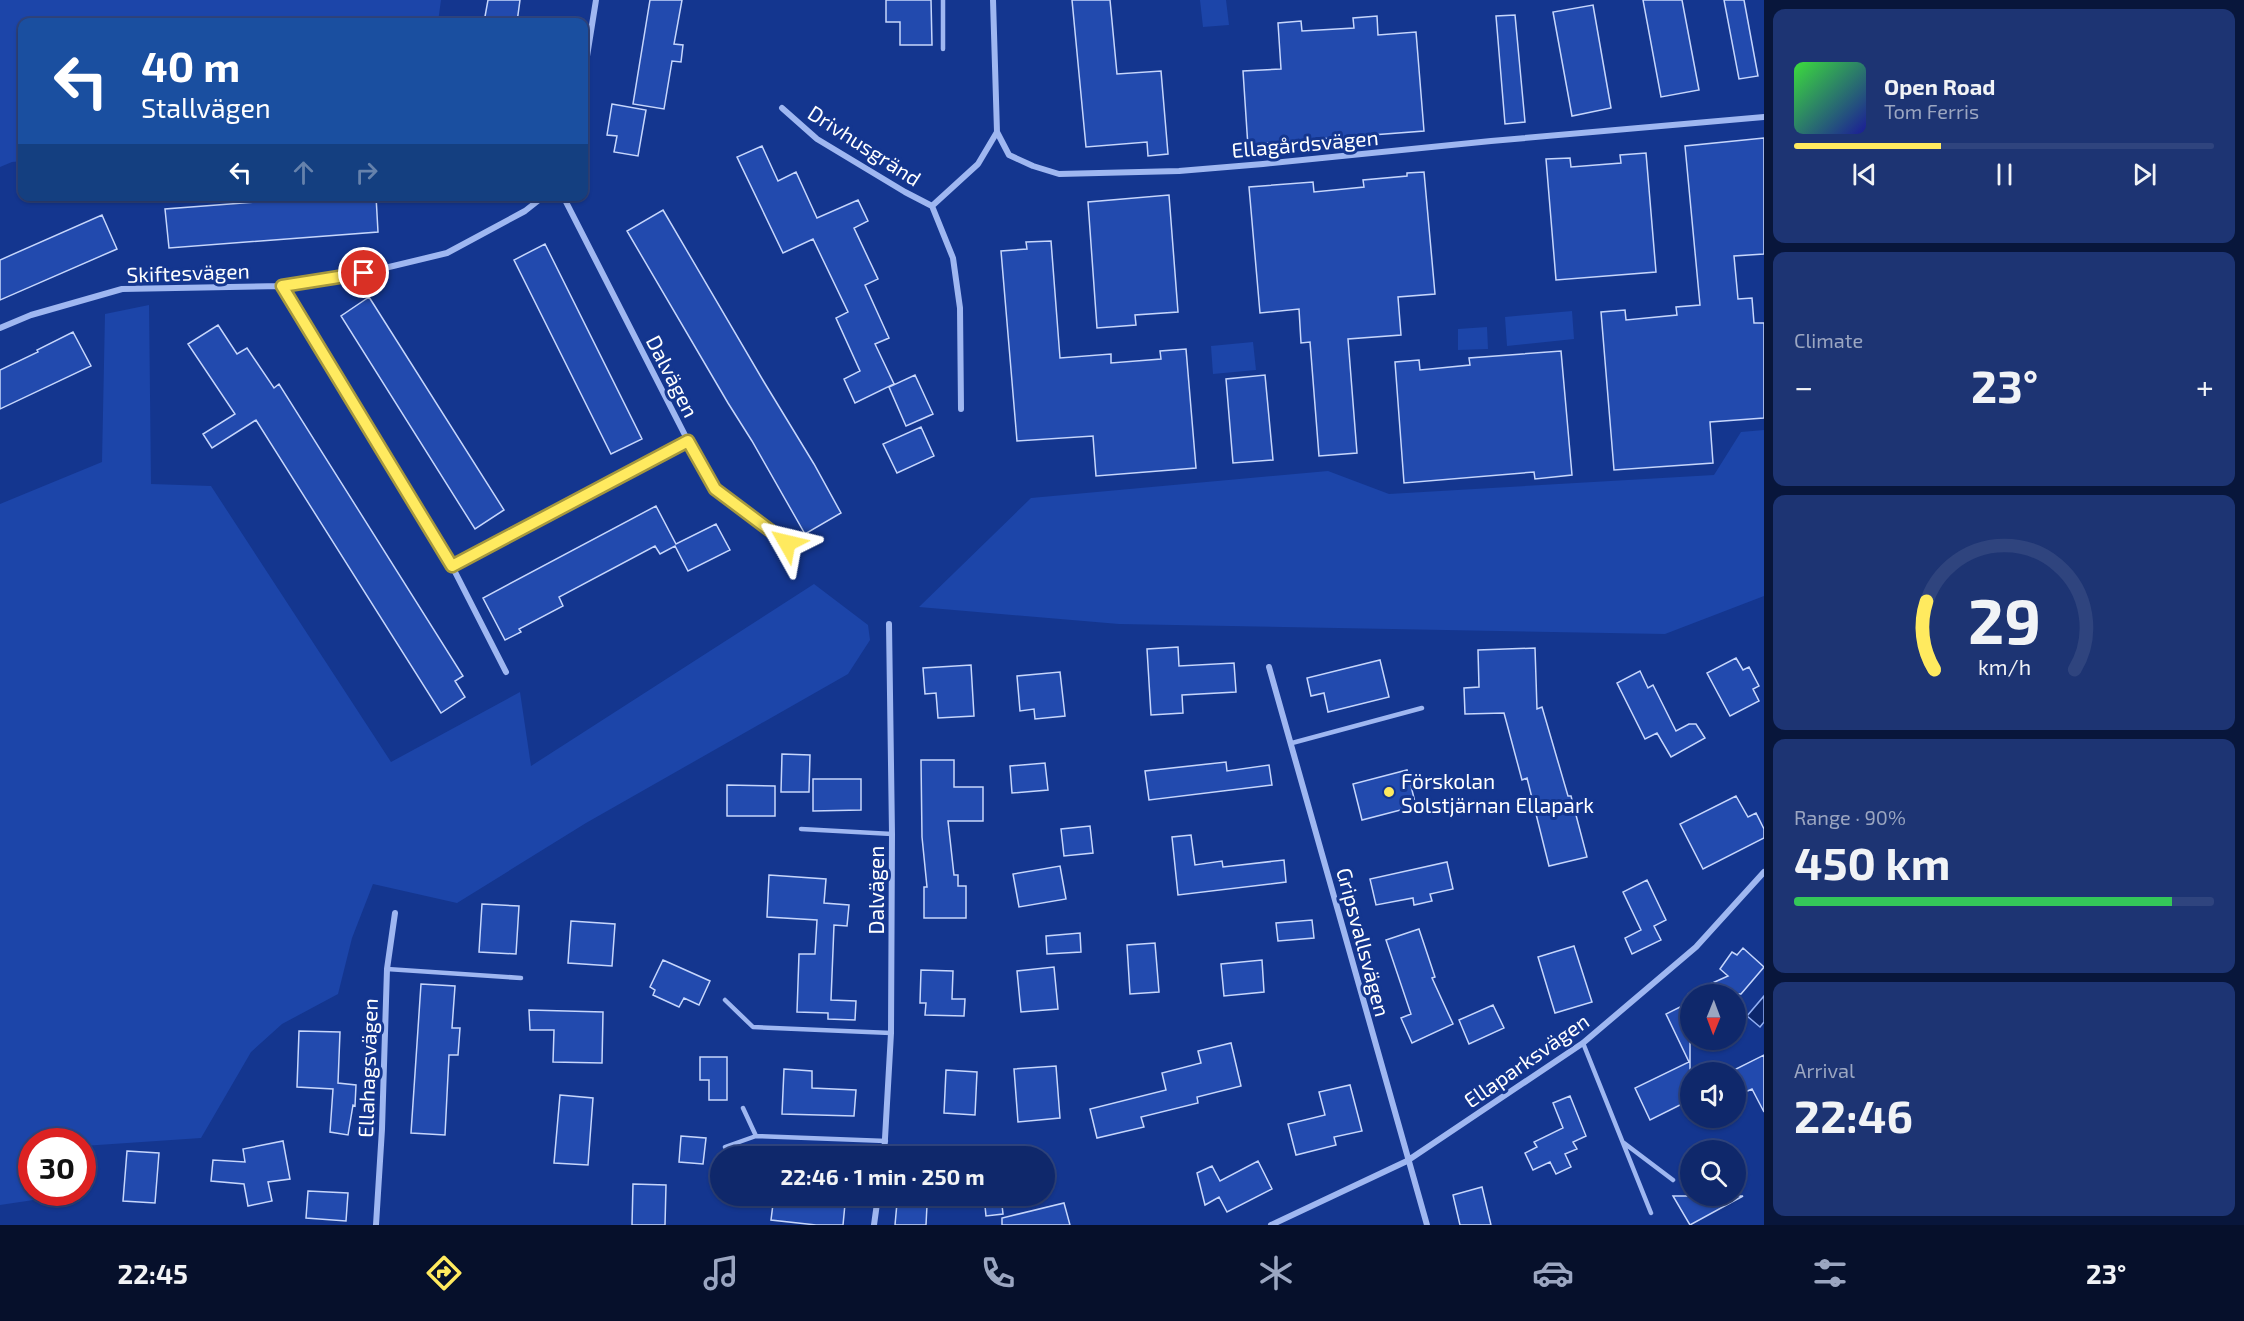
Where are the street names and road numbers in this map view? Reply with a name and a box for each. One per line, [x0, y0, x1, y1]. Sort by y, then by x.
street label: Drivhusgränd [804, 99, 926, 191]
street label: Ellagårdsvägen [1230, 124, 1380, 162]
street label: Skiftesvägen [126, 257, 250, 287]
street label: Dalvägen [642, 331, 704, 421]
street label: Dalvägen [863, 846, 888, 934]
street label: Gripsvallsvägen [1332, 865, 1396, 1019]
street label: Ellahagsvägen [352, 998, 382, 1138]
street label: Ellaparksvägen [1459, 1008, 1593, 1112]

